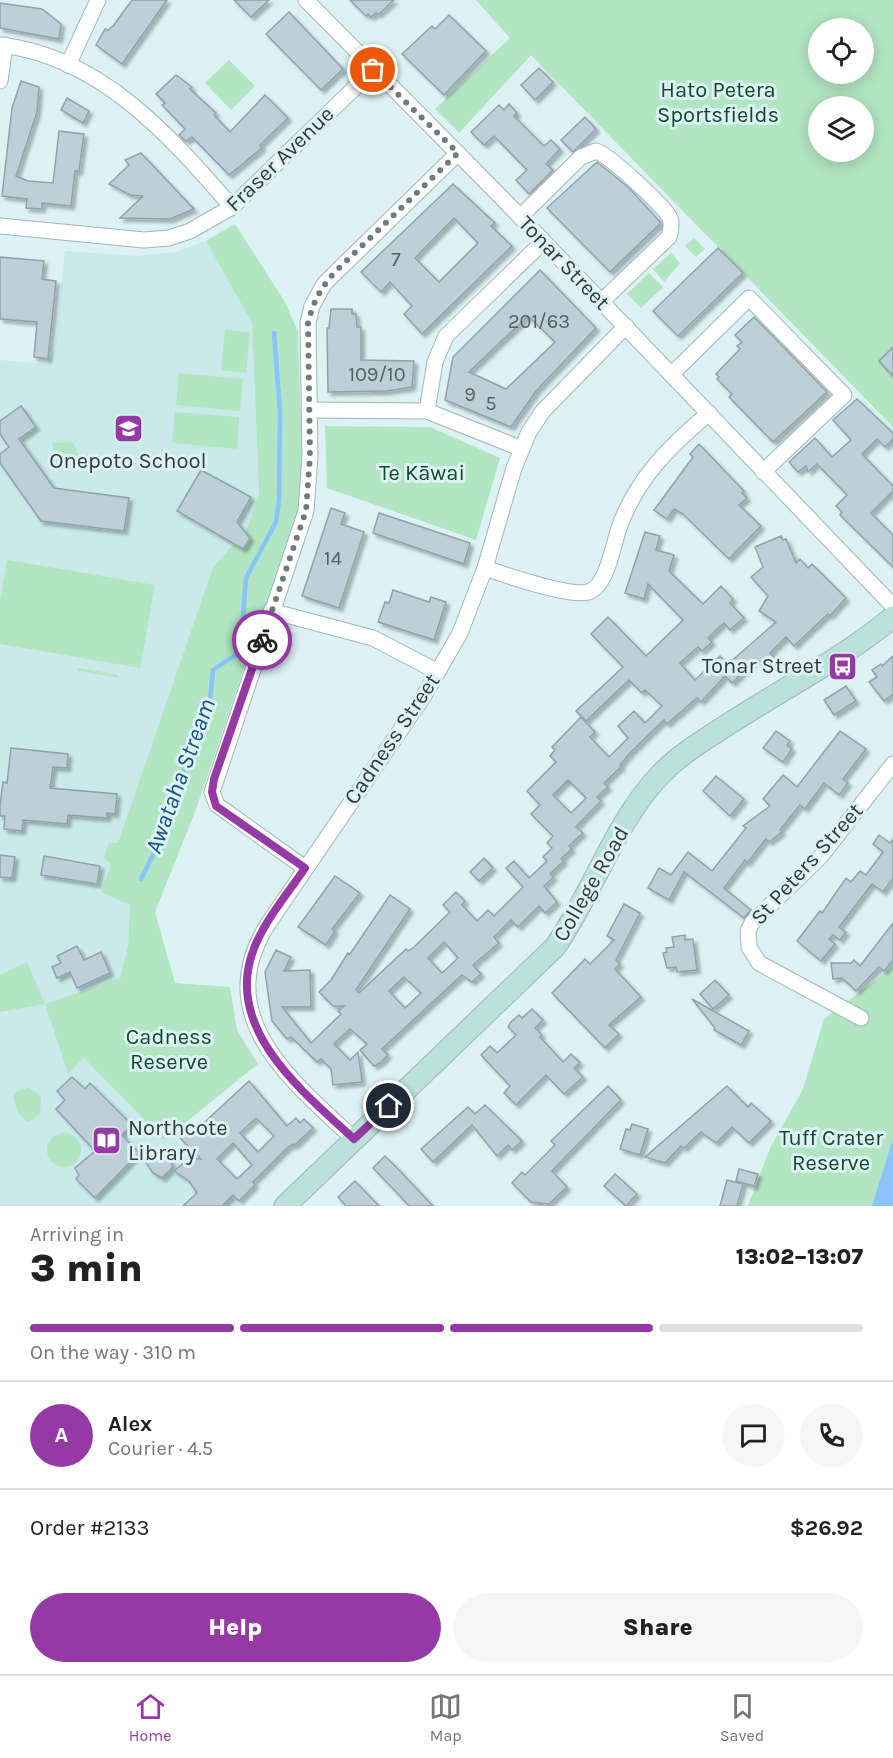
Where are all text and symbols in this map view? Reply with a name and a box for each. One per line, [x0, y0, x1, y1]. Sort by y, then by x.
map controls [808, 18, 874, 162]
button: locate [808, 18, 874, 84]
pin [347, 44, 398, 95]
icon: bag [356, 53, 389, 86]
park label: Hato Petera Sportsfields [657, 77, 779, 128]
button: layers [808, 96, 874, 162]
street label: Fraser Avenue [221, 101, 339, 217]
street label: Tonar Street [513, 211, 615, 315]
house number: 7 [391, 248, 401, 271]
house number: 201/63 [508, 310, 570, 333]
house number: 109/10 [348, 363, 406, 386]
house number: 9 [464, 383, 476, 406]
house number: 5 [485, 392, 497, 415]
school or university icon: Onepoto School [112, 413, 144, 445]
place label: Onepoto School [49, 448, 207, 474]
park label: Te Kāwai [379, 460, 465, 486]
house number: 14 [324, 547, 342, 570]
courier [232, 610, 292, 670]
icon: bike [246, 624, 279, 657]
bus stop icon: Tonar Street [827, 650, 859, 682]
place label: Tonar Street [702, 653, 822, 679]
street label: Cadness Street [339, 669, 445, 809]
water label: Awataha Stream [139, 695, 221, 857]
street label: St Peters Street [745, 798, 869, 930]
street label: College Road [548, 822, 634, 946]
park label: Cadness Reserve [126, 1024, 212, 1075]
pin [363, 1080, 414, 1131]
icon: home [372, 1089, 405, 1122]
place label: Northcote Library [128, 1115, 228, 1166]
library icon: Northcote Library [91, 1125, 123, 1157]
park label: Tuff Crater Reserve [779, 1125, 883, 1176]
text: Arriving in [30, 1223, 124, 1246]
text: 13:02–13:07 [736, 1244, 863, 1270]
text: 3 min [30, 1245, 143, 1291]
text: On the way · 310 m [30, 1341, 196, 1364]
button: chat [722, 1404, 785, 1467]
button: phone [800, 1404, 863, 1467]
text: Alex [108, 1411, 152, 1437]
text: A [55, 1422, 68, 1448]
text: Courier · 4.5 [108, 1437, 213, 1460]
text: Order #2133 [30, 1515, 149, 1541]
text: $26.92 [790, 1515, 863, 1541]
button: Help [30, 1593, 441, 1662]
button: Share [453, 1593, 863, 1662]
tab: Home [129, 1690, 171, 1745]
tab: Map [429, 1690, 462, 1745]
tab: Saved [720, 1690, 764, 1745]

